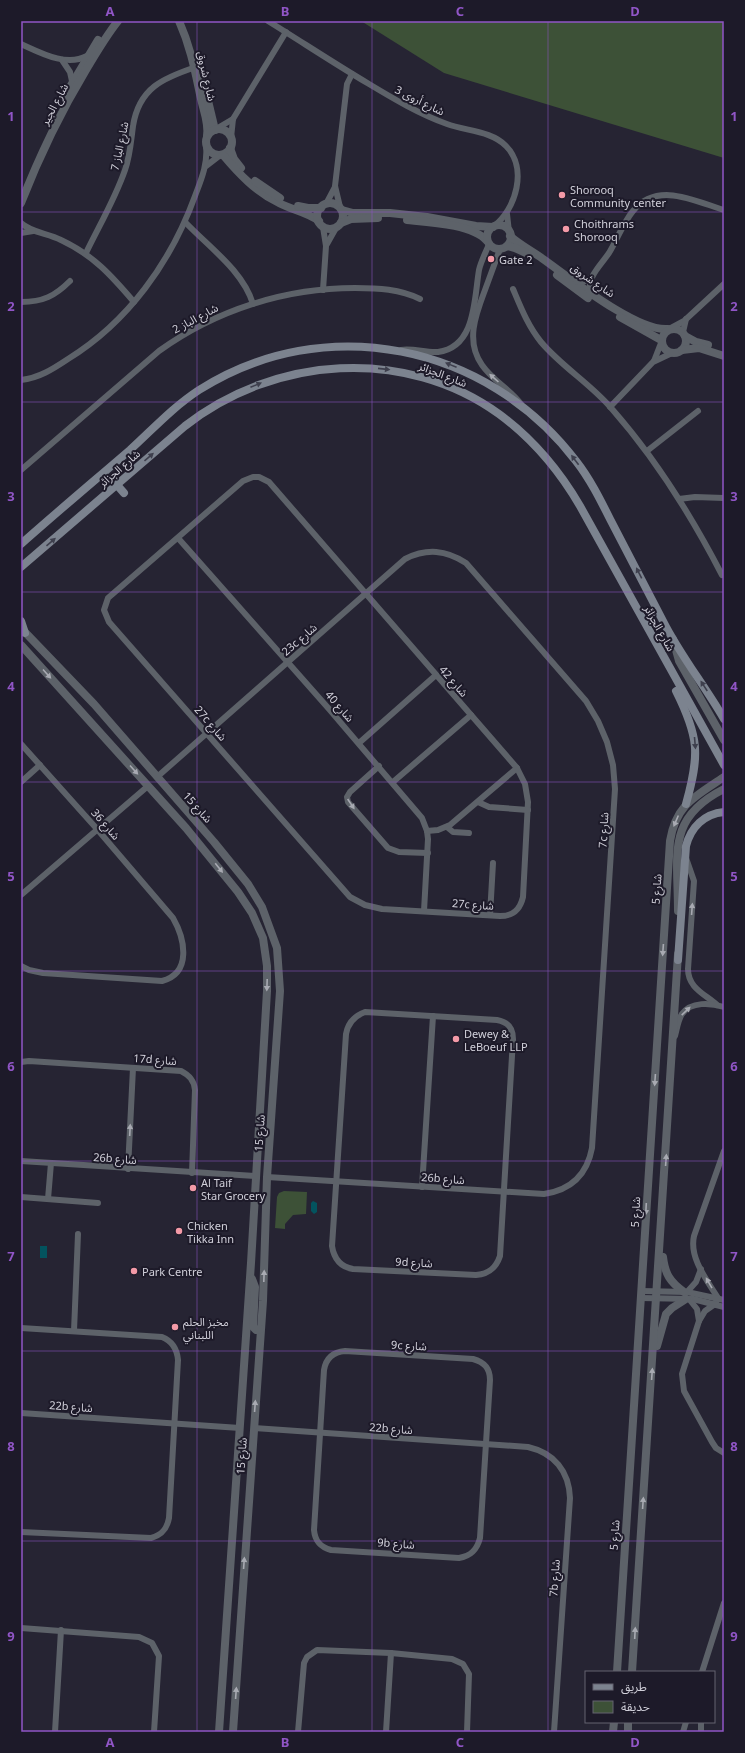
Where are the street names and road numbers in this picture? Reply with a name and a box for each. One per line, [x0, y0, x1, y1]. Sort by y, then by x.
street label: شارع شروق [193, 50, 220, 103]
street label: شارع الجير [36, 80, 72, 129]
street label: شارع أروى 3 [392, 82, 448, 119]
street label: شارع الباز 7 [106, 120, 133, 172]
street label: شارع شروق [567, 260, 619, 301]
street label: شارع الباز 2 [169, 299, 221, 337]
street label: شارع الجزائر [415, 358, 470, 391]
street label: شارع الجزائر [94, 445, 144, 492]
street label: شارع الجزائر [640, 601, 679, 655]
street label: 23c شارع [278, 619, 321, 659]
street label: شارع 42 [435, 662, 472, 701]
street label: شارع 40 [321, 687, 358, 726]
street label: 27c شارع [191, 702, 231, 745]
street label: شارع 15 [179, 788, 216, 827]
street label: شارع 36 [87, 805, 124, 844]
street label: 7c شارع [595, 811, 612, 848]
street label: شارع 5 [647, 873, 666, 905]
street label: 27c شارع [451, 895, 495, 914]
street label: 17d شارع [133, 1050, 178, 1069]
street label: شارع 15 [250, 1114, 269, 1152]
street label: 26b شارع [93, 1149, 138, 1168]
street label: 26b شارع [421, 1169, 466, 1188]
street label: شارع 5 [627, 1196, 644, 1228]
street label: 9d شارع [395, 1254, 433, 1271]
street label: 9c شارع [391, 1337, 428, 1354]
street label: 22b شارع [49, 1397, 94, 1416]
street label: 22b شارع [369, 1419, 414, 1438]
street label: شارع 15 [232, 1437, 251, 1475]
street label: شارع 5 [605, 1519, 624, 1551]
street label: 9b شارع [377, 1534, 416, 1553]
street label: 7b شارع [545, 1558, 564, 1597]

